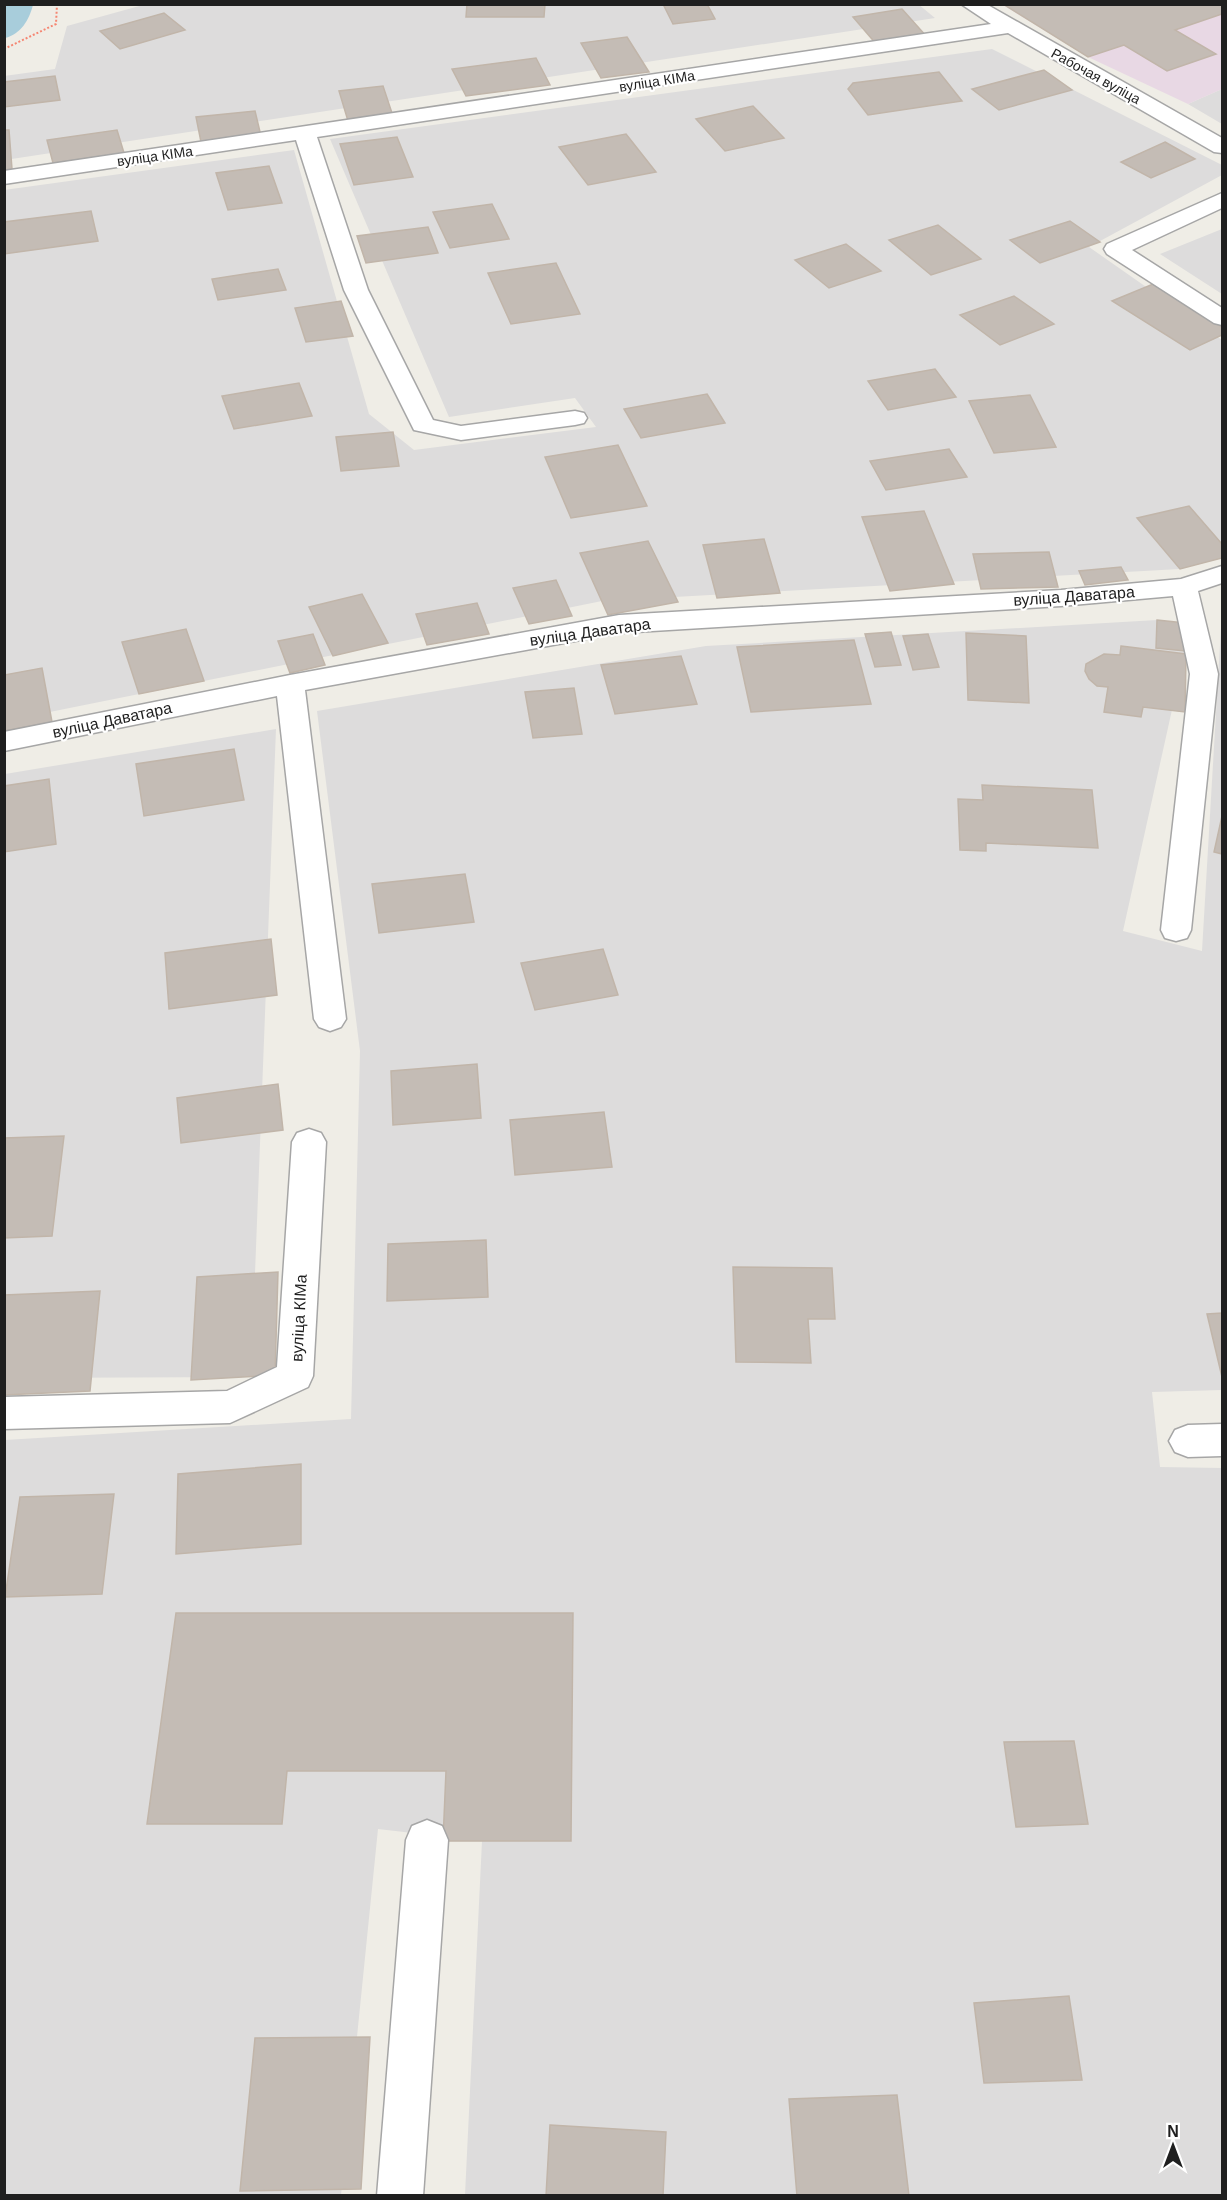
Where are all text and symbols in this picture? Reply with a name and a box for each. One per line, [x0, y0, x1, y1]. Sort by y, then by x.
street label: Рабочая вуліца [1049, 45, 1144, 107]
street label: вуліца КІМа [618, 67, 696, 95]
street label: вуліца КІМа [116, 143, 194, 169]
street label: вуліца Даватара [1013, 583, 1135, 609]
street label: вуліца Даватара [529, 615, 652, 649]
street label: вуліца Даватара [51, 699, 173, 741]
street label: вуліца КІМа [288, 1274, 310, 1362]
north arrow [1143, 2116, 1203, 2176]
text: N [1167, 2123, 1179, 2140]

